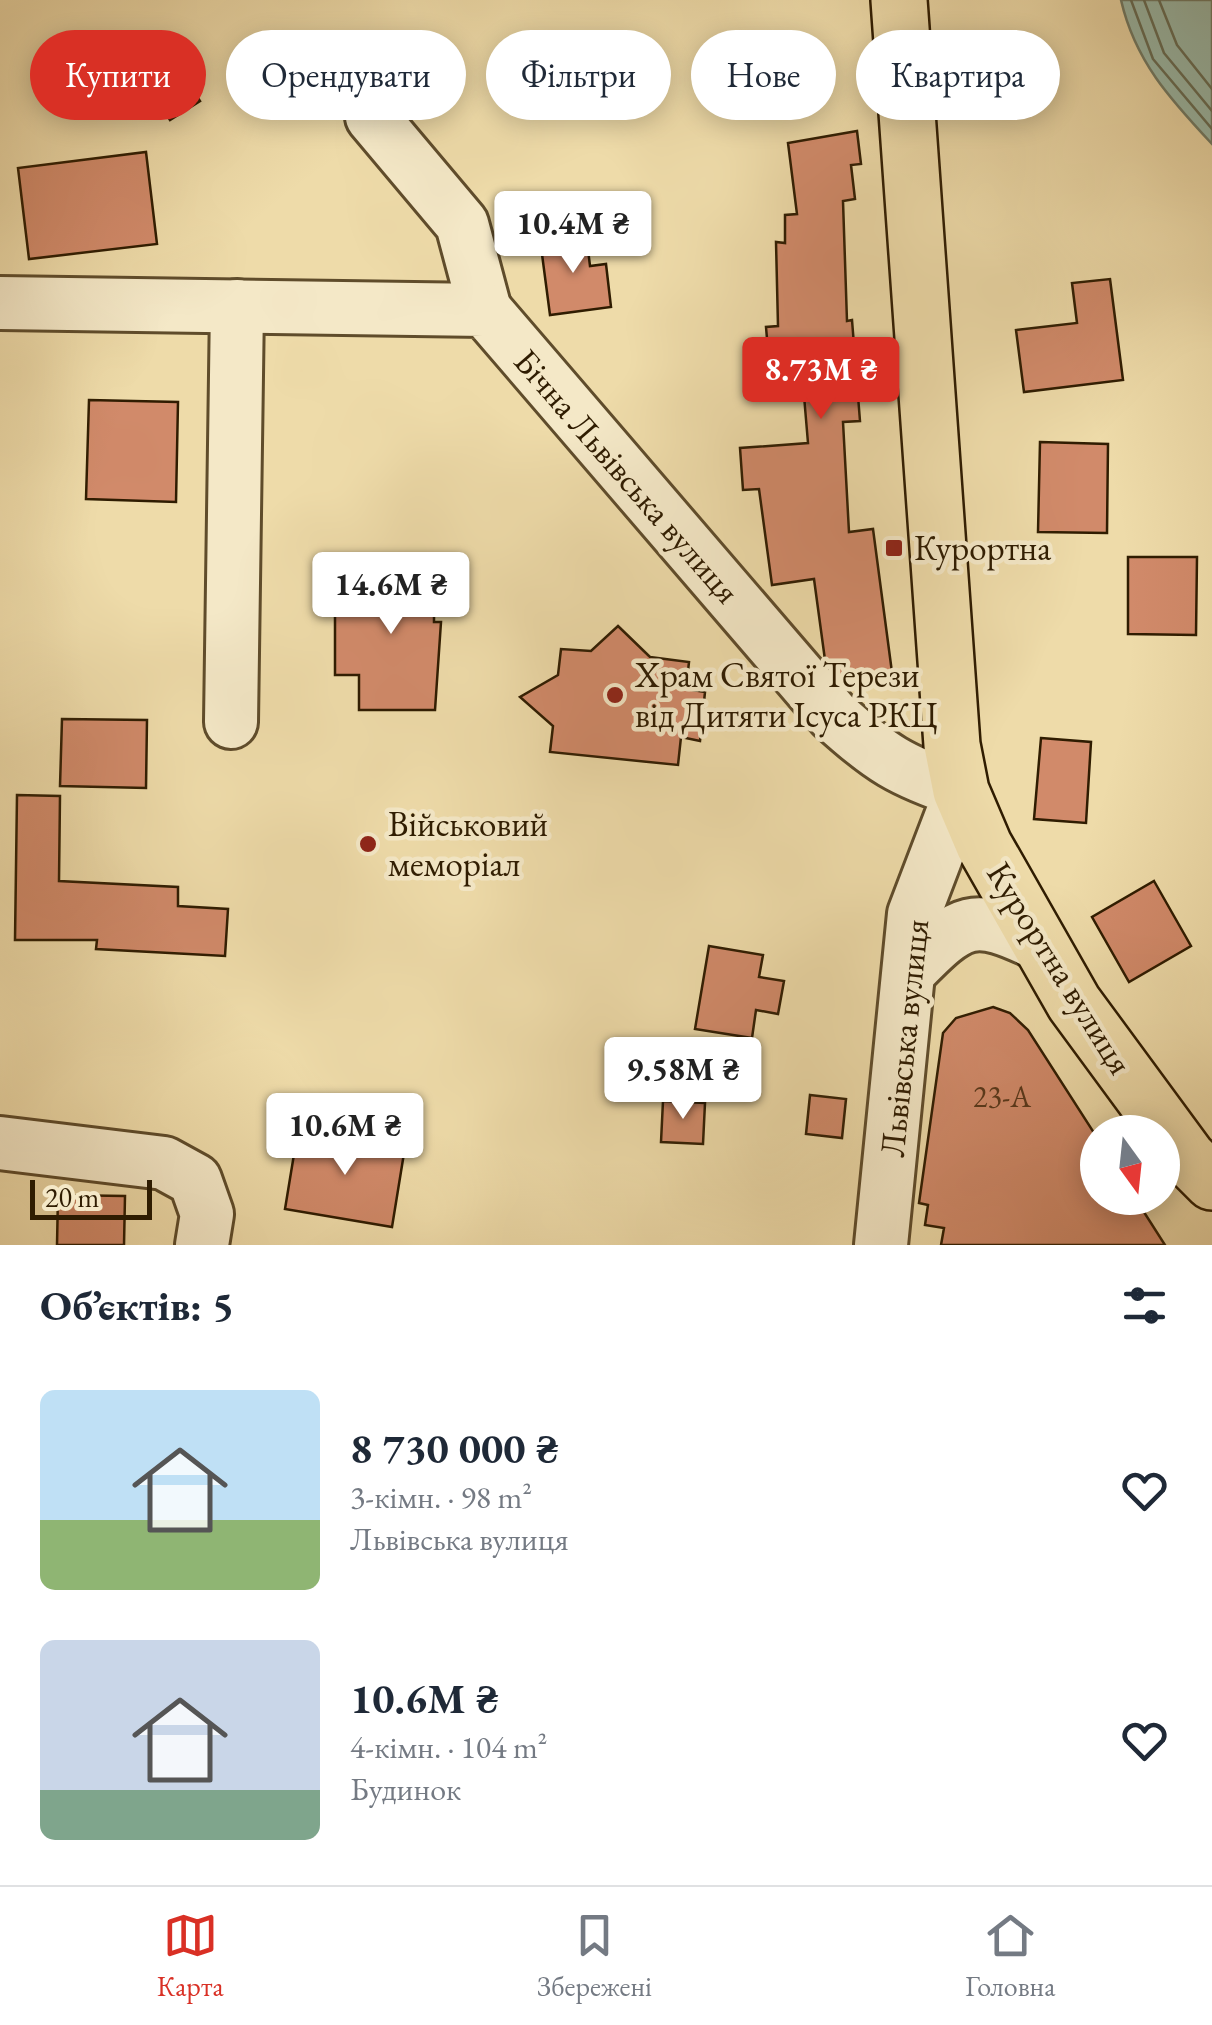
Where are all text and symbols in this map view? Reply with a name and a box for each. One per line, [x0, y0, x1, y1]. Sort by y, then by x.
chip: Купити [30, 30, 206, 120]
chip: Орендувати [226, 30, 466, 120]
chip: Фільтри [486, 30, 671, 120]
chip: Нове [691, 30, 836, 120]
chip: Квартира [856, 30, 1060, 120]
pin: 10.4M ₴ [481, 191, 665, 276]
text: 10.4M ₴ [516, 202, 630, 244]
pin: 8.73M ₴ [729, 337, 913, 422]
street label: Бічна Львівська вулиця [504, 339, 750, 613]
text: 8.73M ₴ [764, 348, 878, 390]
place label: Курортна [914, 525, 1051, 571]
marker: Курортна [883, 537, 905, 559]
pin: 14.6M ₴ [299, 552, 483, 637]
text: 14.6M ₴ [334, 563, 448, 605]
place label: Храм Святої Терези від Дитяти Ісуса РКЦ [634, 652, 938, 738]
marker: Храм Святої Терези від Дитяти Ісуса РКЦ [604, 684, 626, 706]
place label: Військовий меморіал [388, 801, 548, 887]
marker: Військовий меморіал [357, 833, 379, 855]
street label: Курортна вулиця [976, 853, 1144, 1083]
street label: Львівська вулиця [869, 917, 939, 1159]
pin: 9.58M ₴ [591, 1037, 775, 1122]
text: 9.58M ₴ [626, 1048, 740, 1090]
house number: 23-А [973, 1077, 1031, 1116]
pin: 10.6M ₴ [253, 1093, 437, 1178]
text: 10.6M ₴ [288, 1104, 402, 1146]
north arrow [1080, 1115, 1180, 1215]
map controls [1080, 1115, 1180, 1215]
scale bar [30, 1175, 152, 1220]
text: 20 m [45, 1179, 99, 1215]
text: Об’єктів: 5 [40, 1278, 234, 1333]
icon: filters [1117, 1278, 1172, 1333]
text: 8 730 000 ₴ [350, 1421, 559, 1476]
icon: home [120, 1430, 240, 1550]
icon: heart [1117, 1463, 1172, 1518]
text: 3-кімн. · 98 m² [350, 1476, 532, 1518]
text: Львівська вулиця [350, 1518, 569, 1560]
text: 10.6M ₴ [350, 1671, 499, 1726]
icon: home [120, 1680, 240, 1800]
icon: heart [1117, 1713, 1172, 1768]
text: 4-кімн. · 104 m² [350, 1726, 547, 1768]
text: Будинок [350, 1768, 461, 1810]
tab: Карта [157, 1908, 224, 2004]
tab: Збережені [537, 1908, 652, 2004]
tab: Головна [965, 1908, 1055, 2004]

